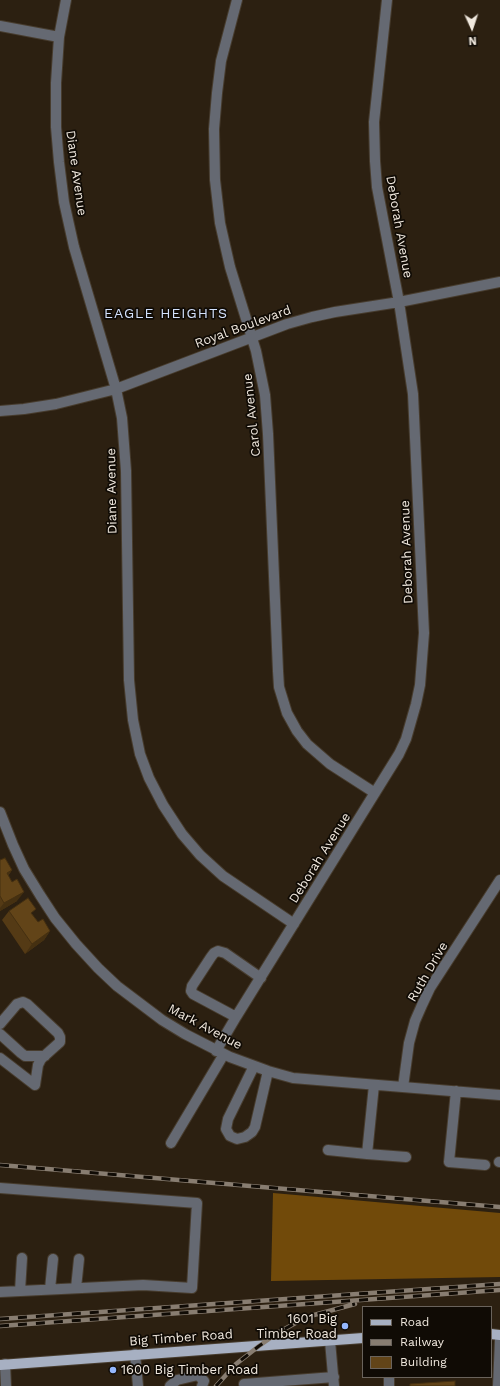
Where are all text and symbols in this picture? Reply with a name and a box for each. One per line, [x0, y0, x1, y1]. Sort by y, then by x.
north arrow [452, 8, 492, 48]
text: N [468, 34, 477, 47]
street label: Diane Avenue [62, 129, 90, 217]
street label: Deborah Avenue [382, 175, 416, 279]
street label: Royal Boulevard [193, 302, 293, 352]
district label: EAGLE HEIGHTS [104, 306, 228, 322]
street label: Carol Avenue [240, 373, 264, 457]
street label: Diane Avenue [103, 448, 121, 534]
street label: Deborah Avenue [397, 500, 417, 604]
street label: Deborah Avenue [286, 810, 354, 906]
street label: Ruth Drive [405, 939, 451, 1005]
street label: Mark Avenue [165, 1001, 245, 1053]
legend [362, 1306, 492, 1378]
place label: 1601 Big Timber Road [256, 1311, 337, 1342]
text: Road [400, 1315, 429, 1329]
marker: 1601 Big Timber Road [340, 1321, 350, 1331]
street label: Big Timber Road [129, 1327, 233, 1349]
text: Railway [400, 1335, 444, 1349]
text: Building [400, 1355, 447, 1369]
place label: 1600 Big Timber Road [121, 1362, 258, 1378]
marker: 1600 Big Timber Road [108, 1365, 118, 1375]

